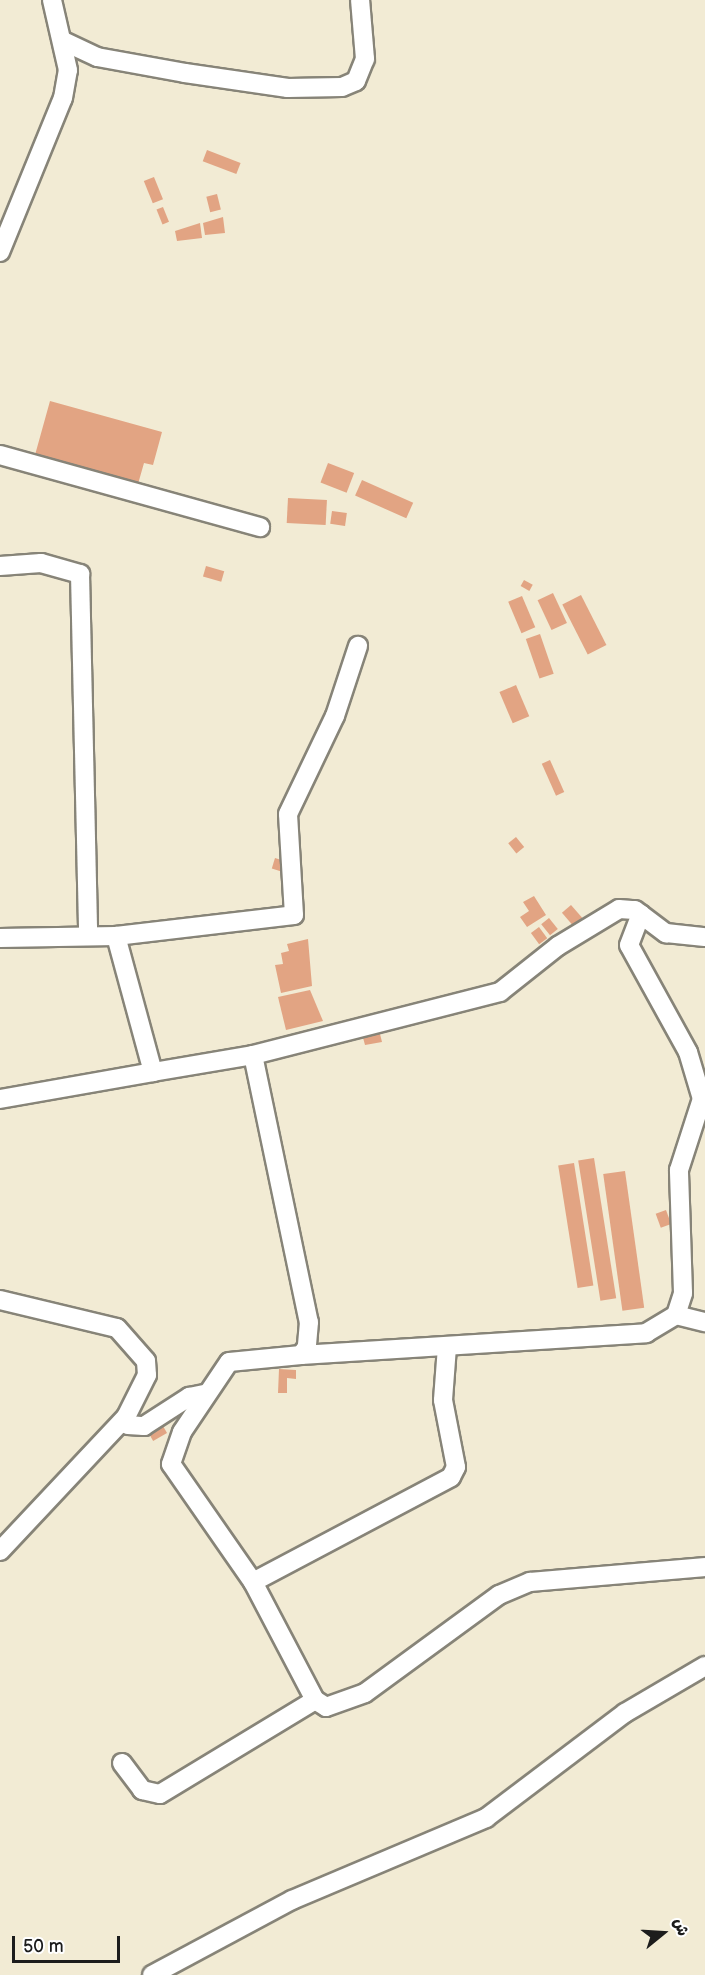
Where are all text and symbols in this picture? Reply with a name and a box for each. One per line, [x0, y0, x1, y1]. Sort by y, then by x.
north arrow [633, 1903, 693, 1963]
text: ش [669, 1916, 692, 1939]
scale bar [15, 1924, 123, 1962]
text: 50 m [23, 1936, 64, 1957]

